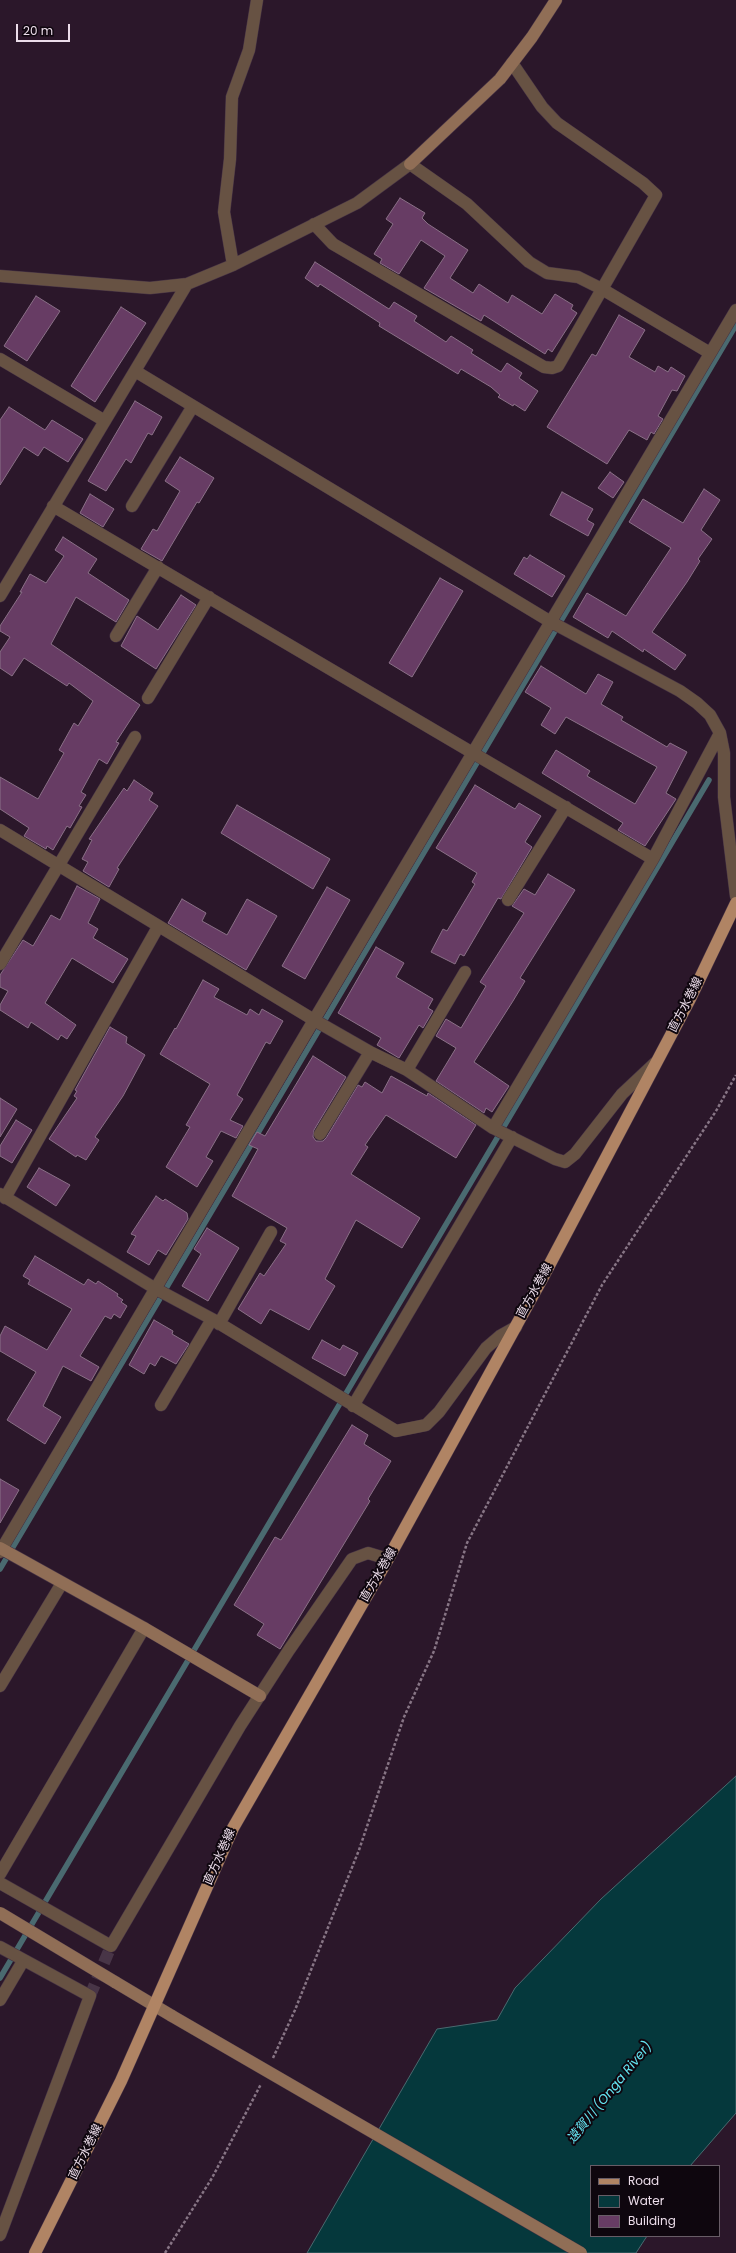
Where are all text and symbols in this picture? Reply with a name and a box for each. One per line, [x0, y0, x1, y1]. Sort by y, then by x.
scale bar [18, 16, 72, 42]
text: 20 m [23, 22, 53, 39]
street label: 直方水巻線 [666, 975, 706, 1035]
street label: 直方水巻線 [514, 1261, 556, 1321]
street label: 直方水巻線 [358, 1545, 400, 1605]
street label: 直方水巻線 [201, 1827, 239, 1887]
water label: 遠賀川 (Onga River) [564, 2039, 656, 2147]
street label: 直方水巻線 [66, 2122, 106, 2182]
legend [590, 2165, 720, 2237]
text: Road [628, 2172, 659, 2189]
text: Water [628, 2192, 664, 2209]
text: Building [628, 2212, 676, 2229]

